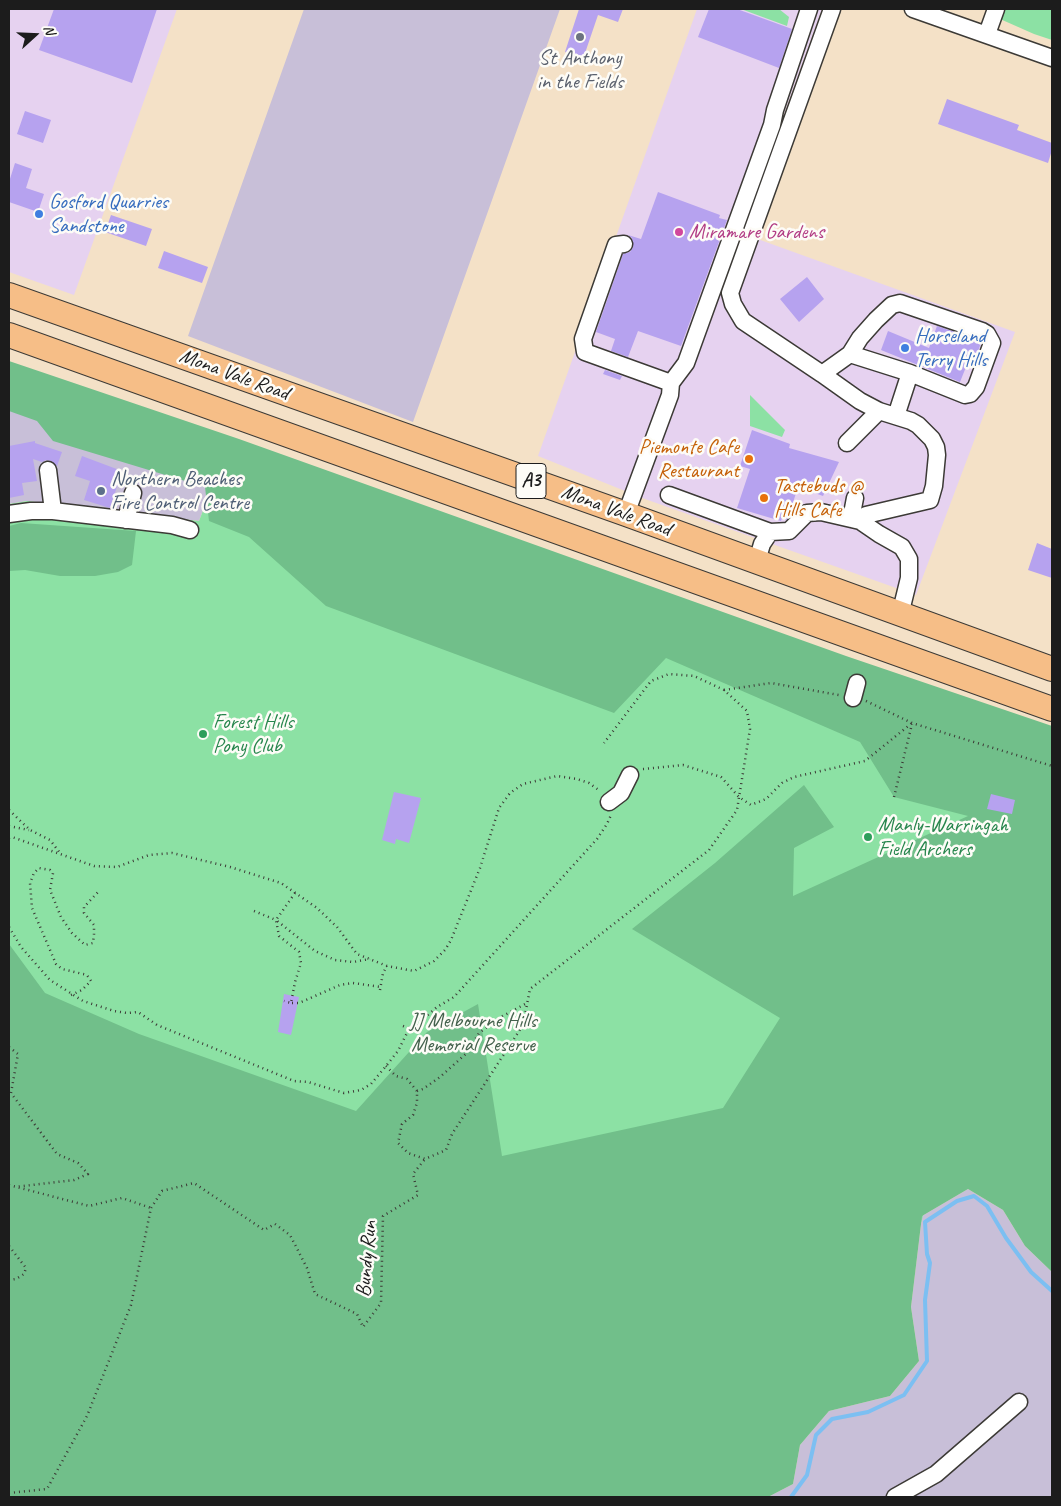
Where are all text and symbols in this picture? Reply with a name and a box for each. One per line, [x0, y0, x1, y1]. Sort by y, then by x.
north arrow [10, 10, 60, 60]
text: N [40, 23, 59, 37]
marker: St Anthony in the Fields [574, 31, 586, 43]
place label: St Anthony in the Fields [537, 45, 623, 95]
place label: Gosford Quarries Sandstone [49, 189, 168, 239]
marker: Gosford Quarries Sandstone [33, 208, 45, 220]
place label: Miramare Gardens [689, 219, 824, 245]
marker: Miramare Gardens [673, 226, 685, 238]
place label: Horseland Terry Hills [915, 323, 987, 373]
marker: Horseland Terry Hills [899, 342, 911, 354]
street label: Mona Vale Road [176, 344, 292, 406]
place label: Piemonte Cafe Restaurant [639, 434, 739, 484]
marker: Piemonte Cafe Restaurant [743, 453, 755, 465]
road number: A3 [516, 464, 546, 498]
place label: Northern Beaches Fire Control Centre [111, 466, 249, 516]
place label: Tastebuds @ Hills Cafe [774, 473, 863, 523]
street label: Mona Vale Road [558, 480, 674, 542]
marker: Northern Beaches Fire Control Centre [95, 485, 107, 497]
marker: Tastebuds @ Hills Cafe [758, 492, 770, 504]
place label: Forest Hills Pony Club [213, 709, 293, 759]
marker: Forest Hills Pony Club [197, 728, 209, 740]
place label: Manly-Warringah Field Archers [878, 812, 1008, 862]
marker: Manly-Warringah Field Archers [862, 831, 874, 843]
park label: JJ Melbourne Hills Memorial Reserve [409, 1008, 537, 1058]
street label: Bundy Run [351, 1220, 383, 1298]

